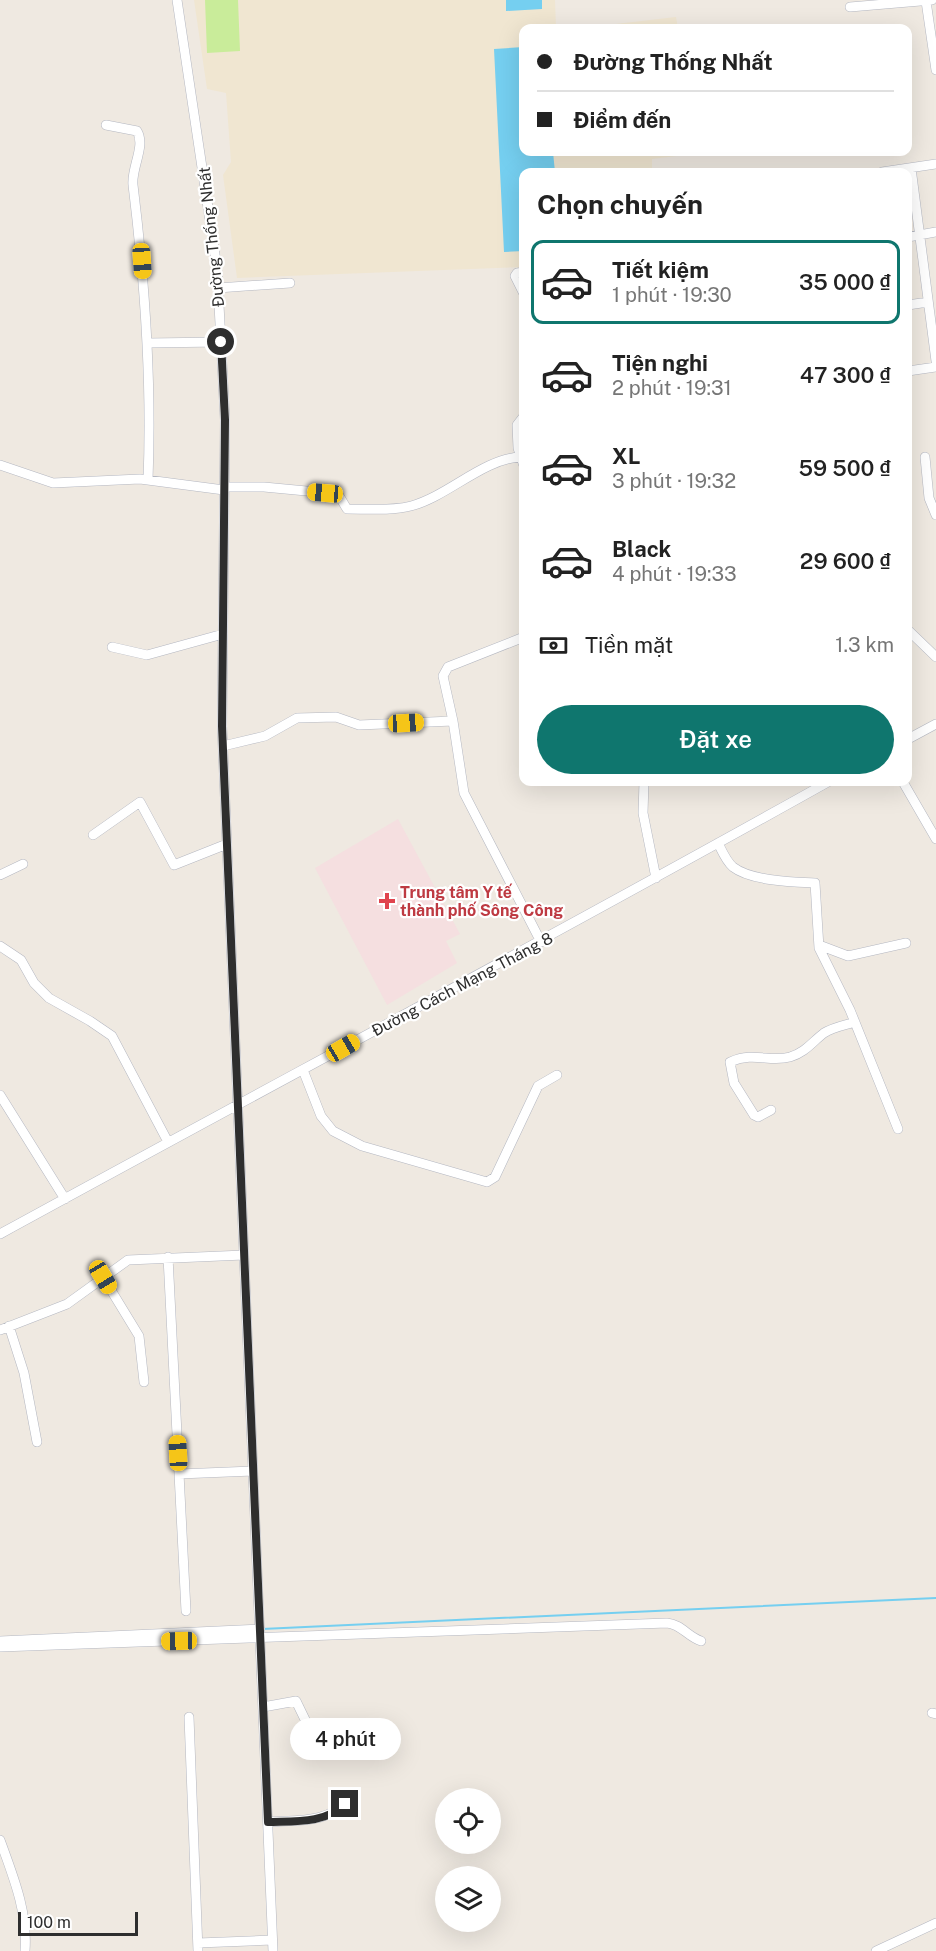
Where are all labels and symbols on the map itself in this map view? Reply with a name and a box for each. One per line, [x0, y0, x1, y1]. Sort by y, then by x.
street label: Đường Thống Nhất [195, 166, 228, 308]
car [132, 242, 152, 280]
route start [207, 328, 234, 355]
car [306, 482, 344, 504]
car [388, 713, 424, 733]
place label: Trung tâm Y tế thành phố Sông Công [400, 883, 563, 920]
marker: Trung tâm Y tế thành phố Sông Công [378, 892, 396, 910]
street label: Đường Cách Mạng Tháng 8 [368, 928, 556, 1040]
car [323, 1031, 363, 1065]
car [86, 1257, 120, 1297]
car [168, 1435, 188, 1471]
car [161, 1632, 197, 1650]
callout: 4 phút [290, 1717, 400, 1759]
route end [331, 1790, 358, 1817]
scale bar [18, 1909, 138, 1936]

